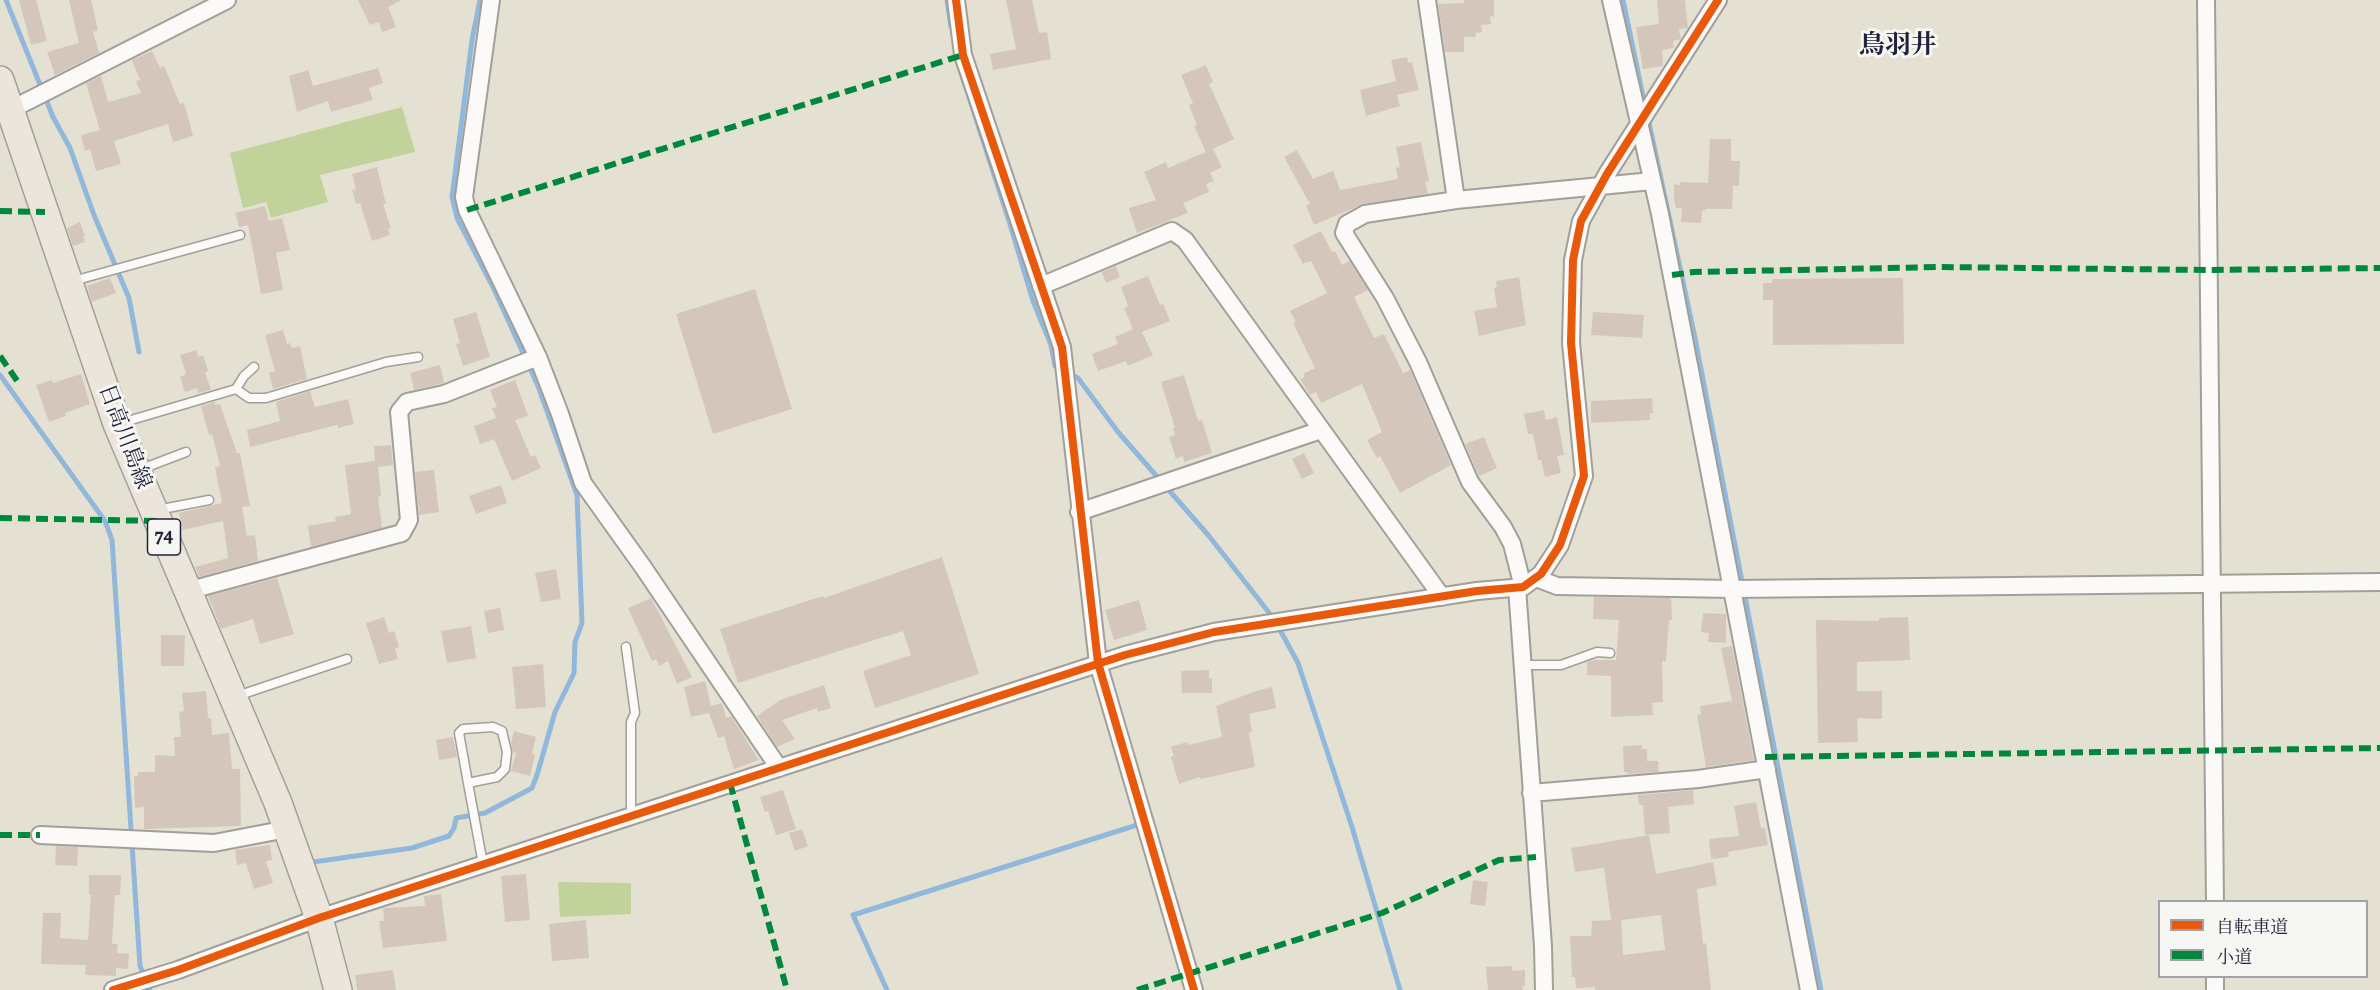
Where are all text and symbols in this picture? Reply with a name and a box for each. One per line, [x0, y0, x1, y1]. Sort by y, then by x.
district label: 鳥羽井 [1859, 31, 1937, 63]
street label: 日高川島線 [92, 381, 156, 493]
road number: 74 [148, 519, 180, 555]
legend [2158, 900, 2368, 978]
text: 自転車道 [2216, 915, 2288, 939]
text: 小道 [2216, 945, 2252, 969]

